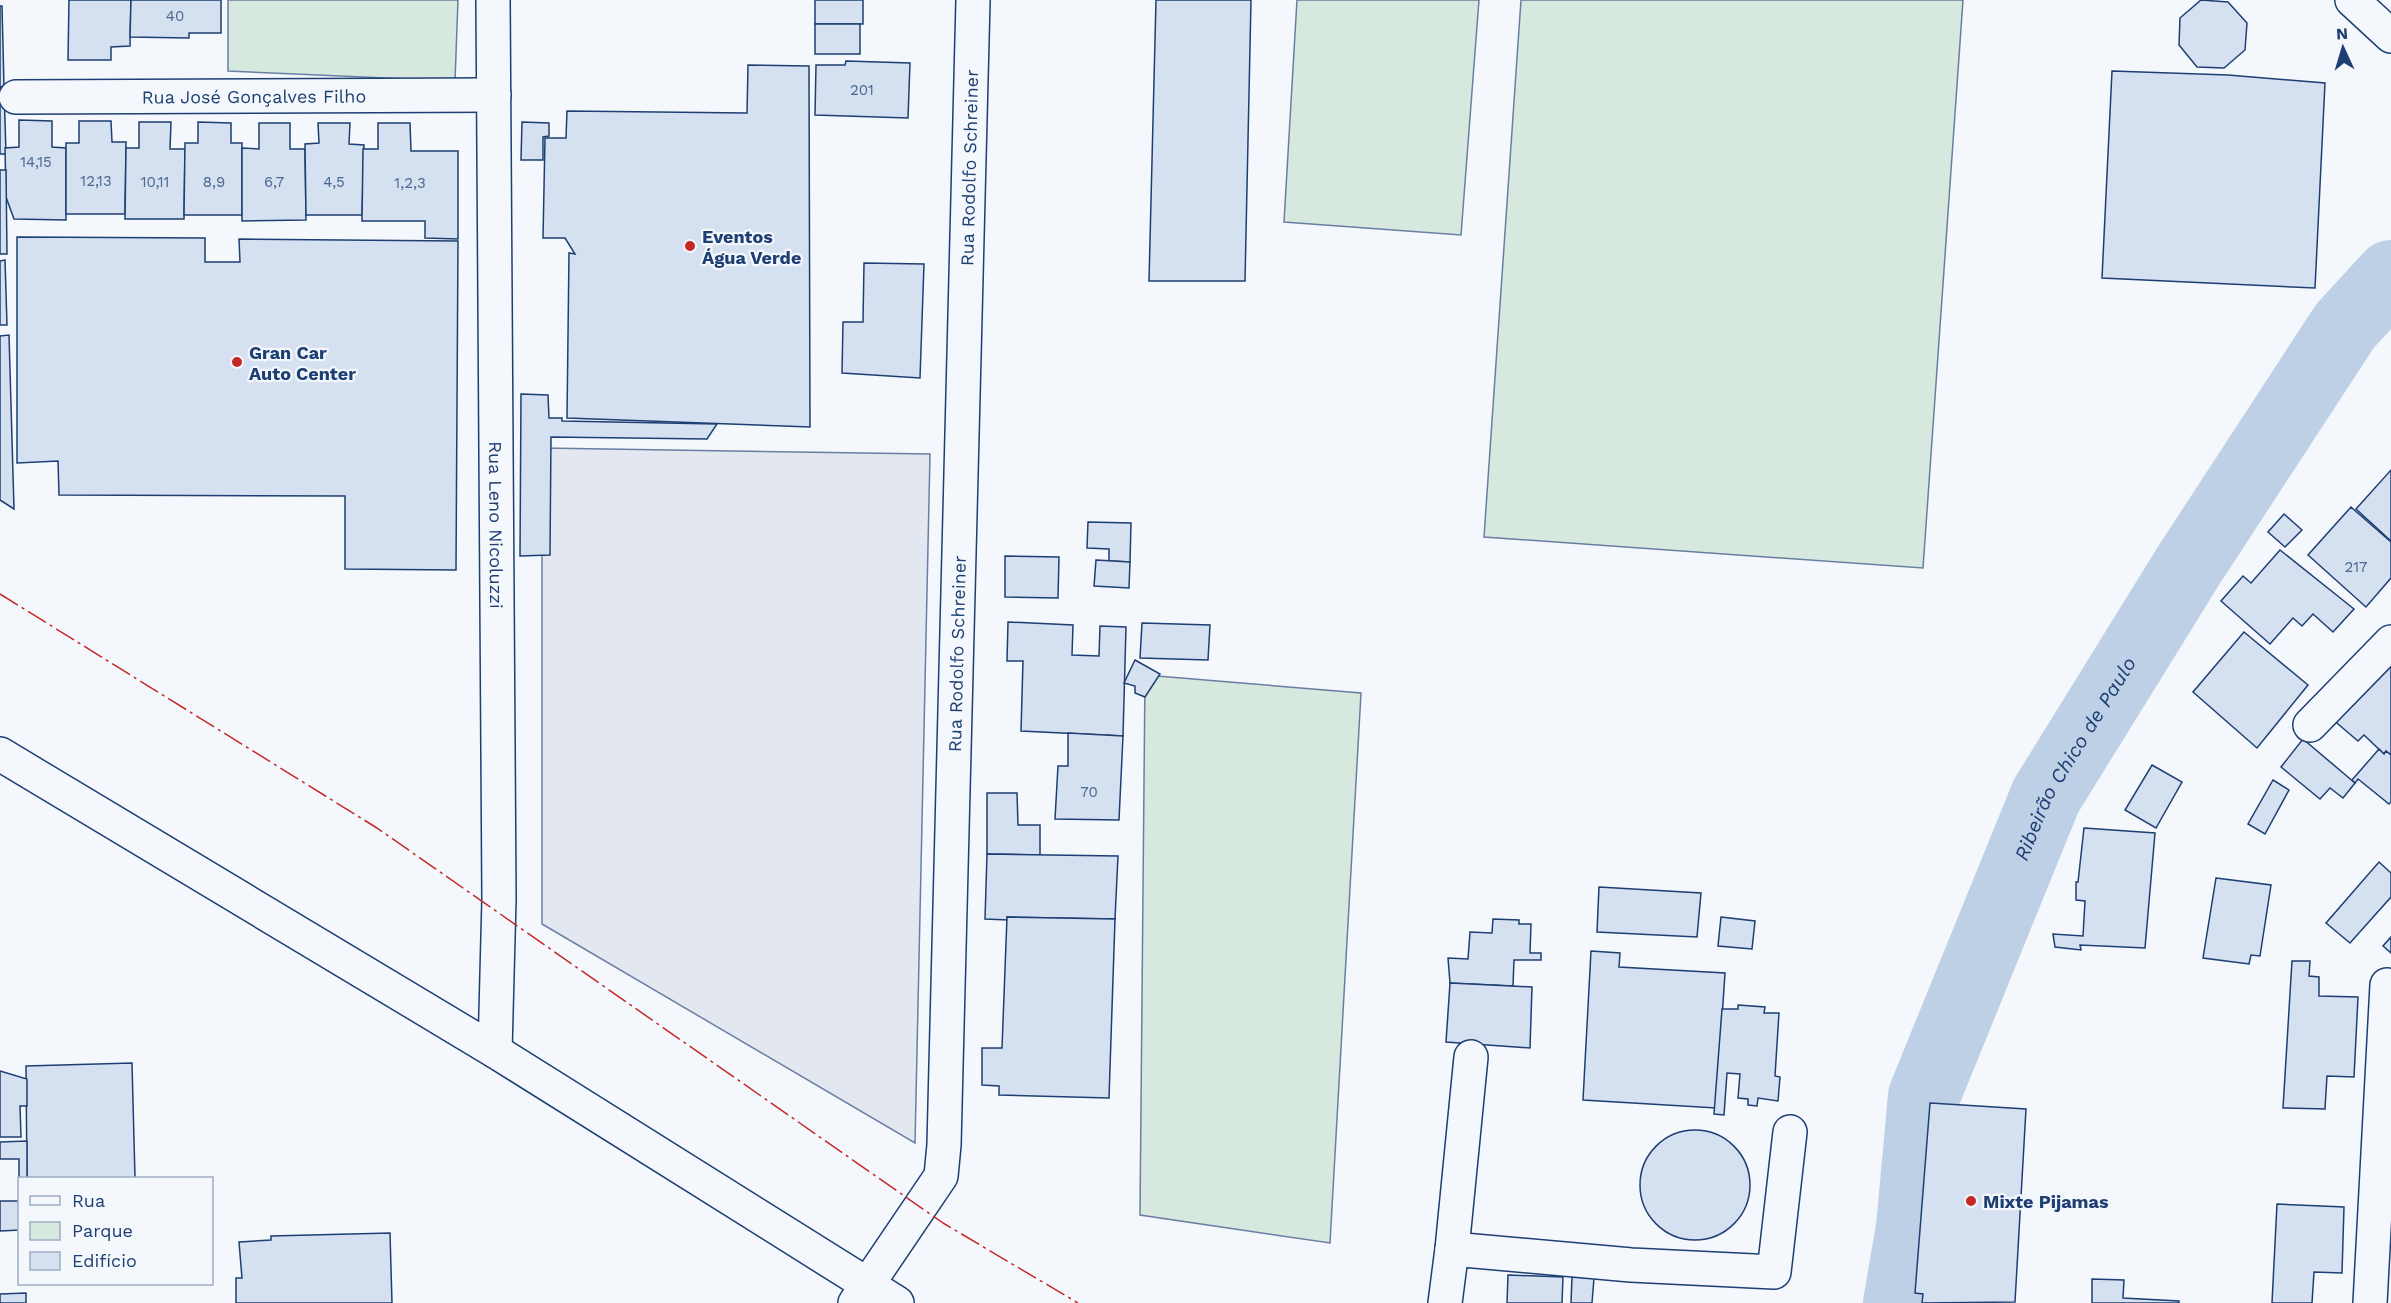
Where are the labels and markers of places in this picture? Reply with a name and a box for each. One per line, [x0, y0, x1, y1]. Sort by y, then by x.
place label: Eventos Água Verde [702, 226, 801, 268]
marker: Eventos Água Verde [683, 239, 697, 253]
place label: Gran Car Auto Center [249, 342, 356, 384]
marker: Gran Car Auto Center [230, 355, 244, 369]
place label: Mixte Pijamas [1983, 1191, 2109, 1212]
marker: Mixte Pijamas [1964, 1194, 1978, 1208]

